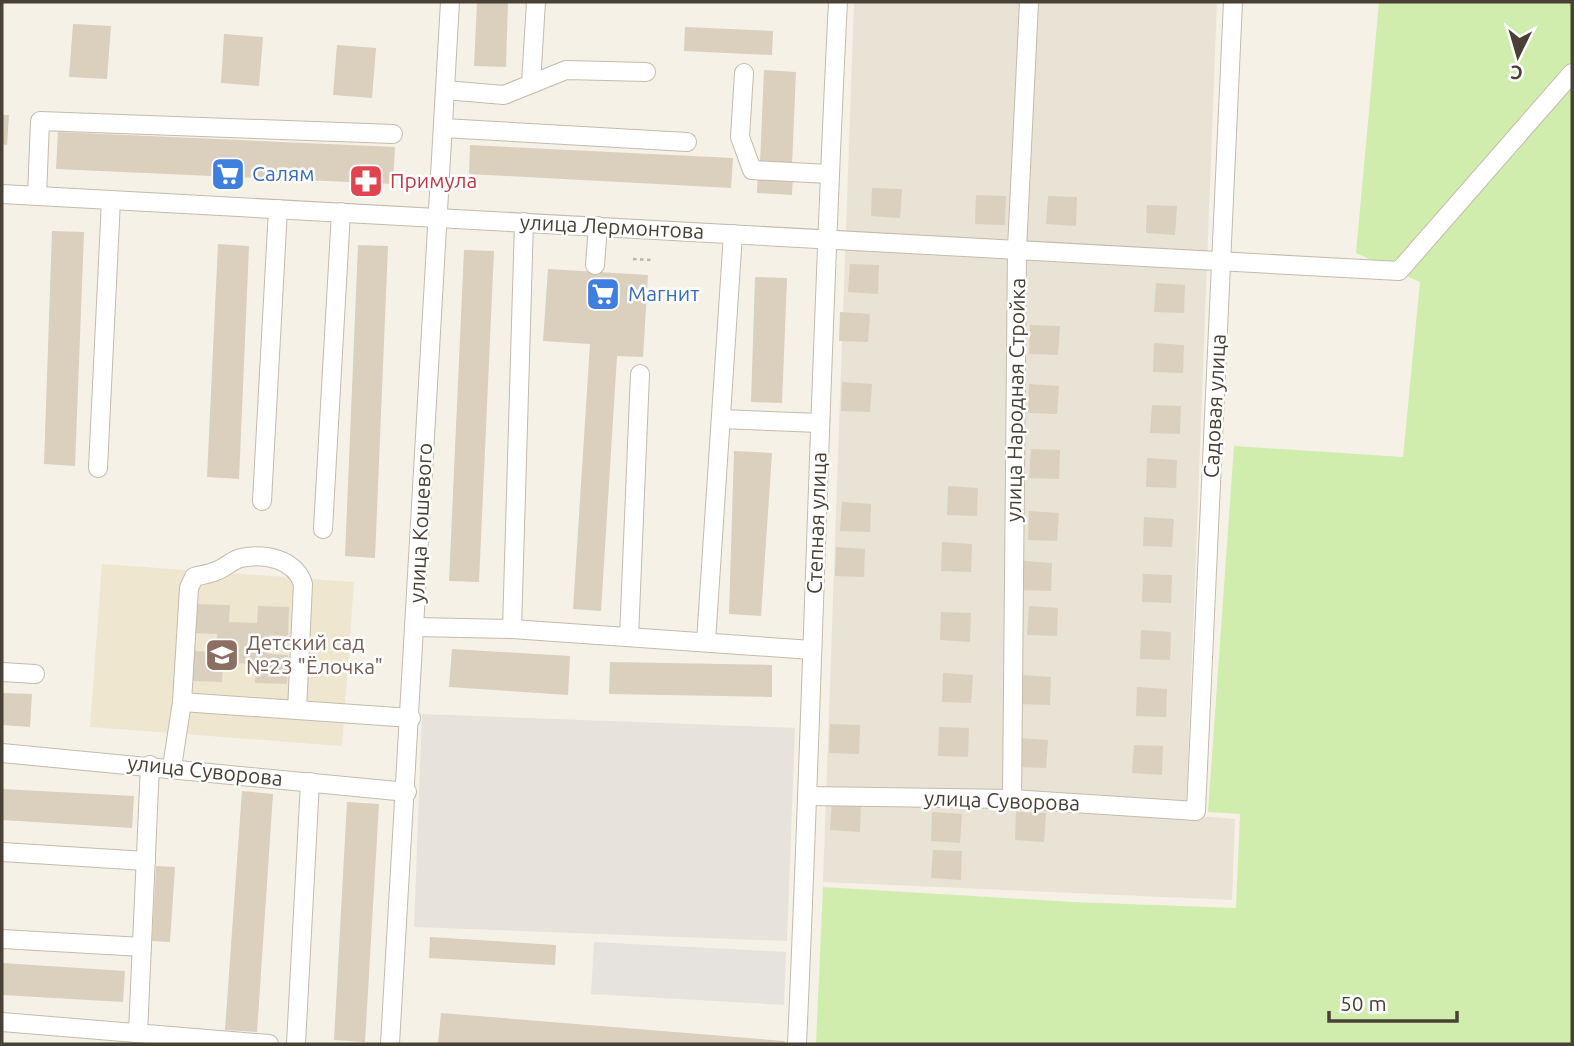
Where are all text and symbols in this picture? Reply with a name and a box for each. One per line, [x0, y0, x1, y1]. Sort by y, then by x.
north arrow [1483, 21, 1553, 91]
text: С [1510, 61, 1524, 84]
supermarket icon: Салям [209, 155, 247, 193]
place label: Салям [252, 161, 315, 185]
pharmacy icon: Примула [347, 162, 385, 200]
place label: Примула [390, 168, 477, 192]
street label: улица Лермонтова [519, 209, 705, 243]
supermarket icon: Магнит [584, 275, 622, 313]
street label: улица Народная Стройка [1001, 278, 1029, 522]
place label: Магнит [628, 281, 700, 305]
street label: Садовая улица [1198, 333, 1230, 479]
street label: улица Кошевого [404, 442, 436, 604]
street label: Степная улица [802, 452, 830, 594]
place label: Детский сад №23 "Ёлочка" [246, 630, 383, 678]
school or university icon: Детский сад №23 "Ёлочка" [203, 636, 241, 674]
street label: улица Суворова [126, 750, 284, 790]
street label: улица Суворова [924, 785, 1080, 815]
scale bar [1329, 979, 1457, 1023]
text: 50 m [1340, 991, 1387, 1015]

